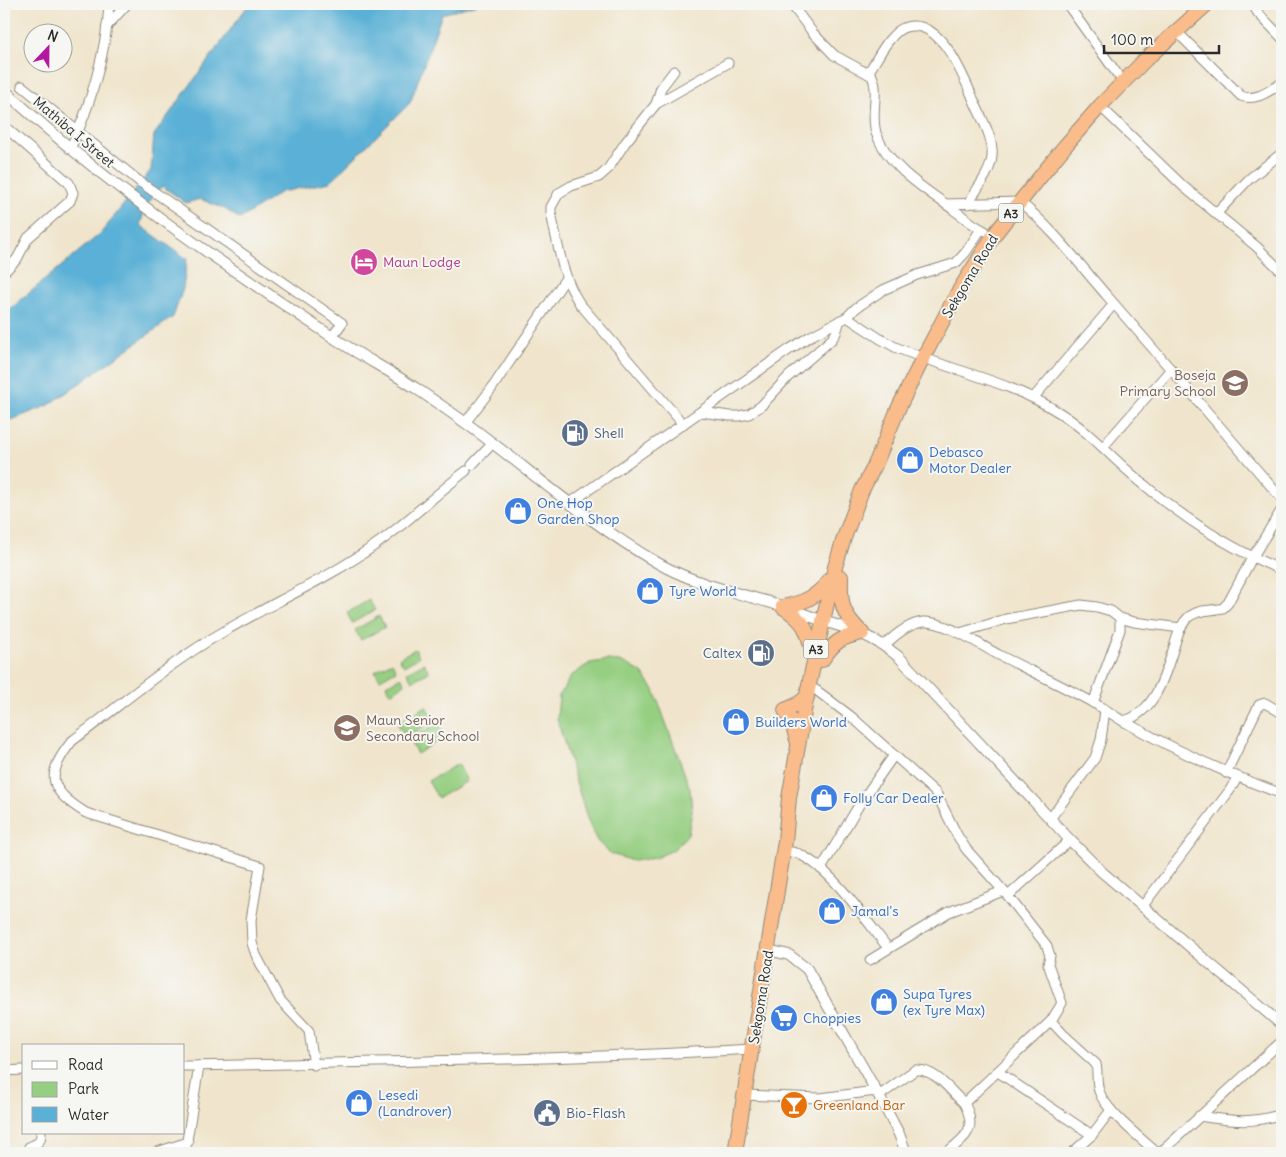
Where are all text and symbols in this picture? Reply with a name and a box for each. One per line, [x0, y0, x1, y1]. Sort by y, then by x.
north arrow [22, 22, 72, 72]
scale bar [1104, 22, 1218, 54]
text: N [45, 26, 61, 46]
text: 100 m [1111, 30, 1153, 49]
street label: Mathiba I Street [30, 93, 119, 172]
road number: A3 [998, 204, 1024, 222]
street label: Sekgoma Road [938, 231, 1002, 321]
hotel icon: Maun Lodge [349, 247, 379, 277]
place label: Maun Lodge [383, 253, 461, 271]
place label: Boseja Primary School [1120, 366, 1216, 400]
school or university icon: Boseja Primary School [1220, 368, 1250, 398]
fuel station icon: Shell [560, 418, 590, 448]
place label: Shell [594, 424, 624, 442]
place label: Debasco Motor Dealer [929, 443, 1012, 477]
shop icon: Debasco Motor Dealer [895, 445, 925, 475]
place label: One Hop Garden Shop [537, 494, 620, 528]
shop icon: One Hop Garden Shop [503, 496, 533, 526]
shop icon: Tyre World [635, 576, 665, 606]
place label: Tyre World [669, 582, 737, 600]
fuel station icon: Caltex [746, 638, 776, 668]
road number: A3 [804, 640, 828, 659]
place label: Caltex [703, 644, 742, 662]
shop icon: Builders World [721, 707, 751, 737]
place label: Maun Senior Secondary School [366, 711, 479, 745]
school or university icon: Maun Senior Secondary School [332, 713, 362, 743]
place label: Builders World [755, 713, 847, 731]
shop icon: Folly Car Dealer [809, 783, 839, 813]
place label: Folly Car Dealer [843, 789, 944, 807]
shop icon: Jamal's [817, 896, 847, 926]
place label: Jamal's [851, 902, 899, 920]
street label: Sekgoma Road [745, 949, 777, 1045]
place label: Supa Tyres (ex Tyre Max) [903, 985, 985, 1019]
shop icon: Supa Tyres (ex Tyre Max) [869, 987, 899, 1017]
supermarket icon: Choppies [769, 1003, 799, 1033]
place label: Choppies [803, 1009, 861, 1027]
legend [22, 1044, 185, 1134]
text: Road [68, 1055, 103, 1074]
text: Park [68, 1079, 99, 1098]
place label: Lesedi (Landrover) [378, 1086, 451, 1120]
shop icon: Lesedi (Landrover) [344, 1088, 374, 1118]
bar icon: Greenland Bar [779, 1090, 809, 1120]
place label: Greenland Bar [813, 1096, 906, 1114]
public building icon: Bio-Flash [532, 1098, 562, 1128]
place label: Bio-Flash [566, 1104, 626, 1122]
text: Water [68, 1105, 109, 1124]

